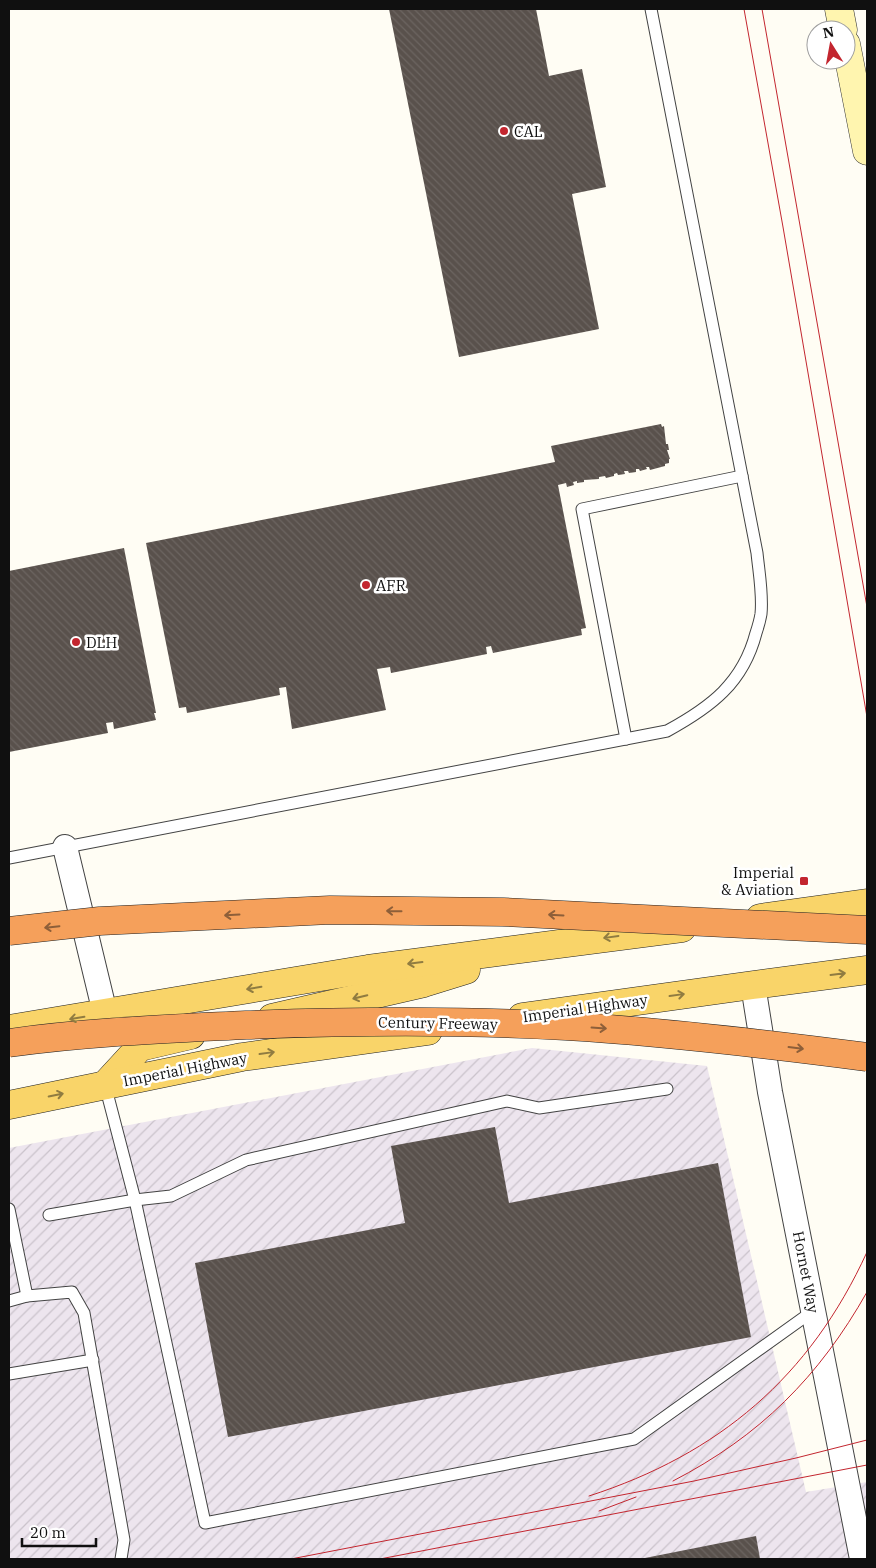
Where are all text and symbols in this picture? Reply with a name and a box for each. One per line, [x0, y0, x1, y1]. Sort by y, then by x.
north arrow [806, 20, 856, 70]
text: N [821, 22, 836, 42]
place label: CAL [514, 122, 543, 141]
marker: CAL [498, 125, 510, 137]
place label: AFR [376, 576, 406, 595]
marker: AFR [360, 579, 372, 591]
place label: DLH [86, 633, 117, 652]
marker: DLH [70, 636, 82, 648]
place label: Imperial & Aviation [721, 863, 794, 899]
marker: Imperial & Aviation [798, 875, 810, 887]
one-way arrow [386, 906, 402, 915]
one-way arrow [224, 910, 240, 919]
one-way arrow [549, 910, 565, 919]
one-way arrow [44, 922, 60, 932]
one-way arrow [603, 933, 619, 943]
one-way arrow [407, 958, 423, 968]
one-way arrow [830, 969, 846, 979]
one-way arrow [247, 984, 263, 994]
street label: Imperial Highway [521, 990, 649, 1026]
one-way arrow [668, 990, 684, 1000]
one-way arrow [352, 993, 368, 1003]
street label: Century Freeway [378, 1012, 498, 1034]
one-way arrow [69, 1013, 85, 1023]
one-way arrow [591, 1024, 607, 1033]
one-way arrow [787, 1043, 803, 1053]
street label: Imperial Highway [121, 1048, 249, 1090]
one-way arrow [259, 1048, 275, 1058]
one-way arrow [48, 1090, 64, 1100]
street label: Hornet Way [789, 1229, 823, 1315]
scale bar [22, 1516, 96, 1548]
text: 20 m [30, 1523, 66, 1542]

